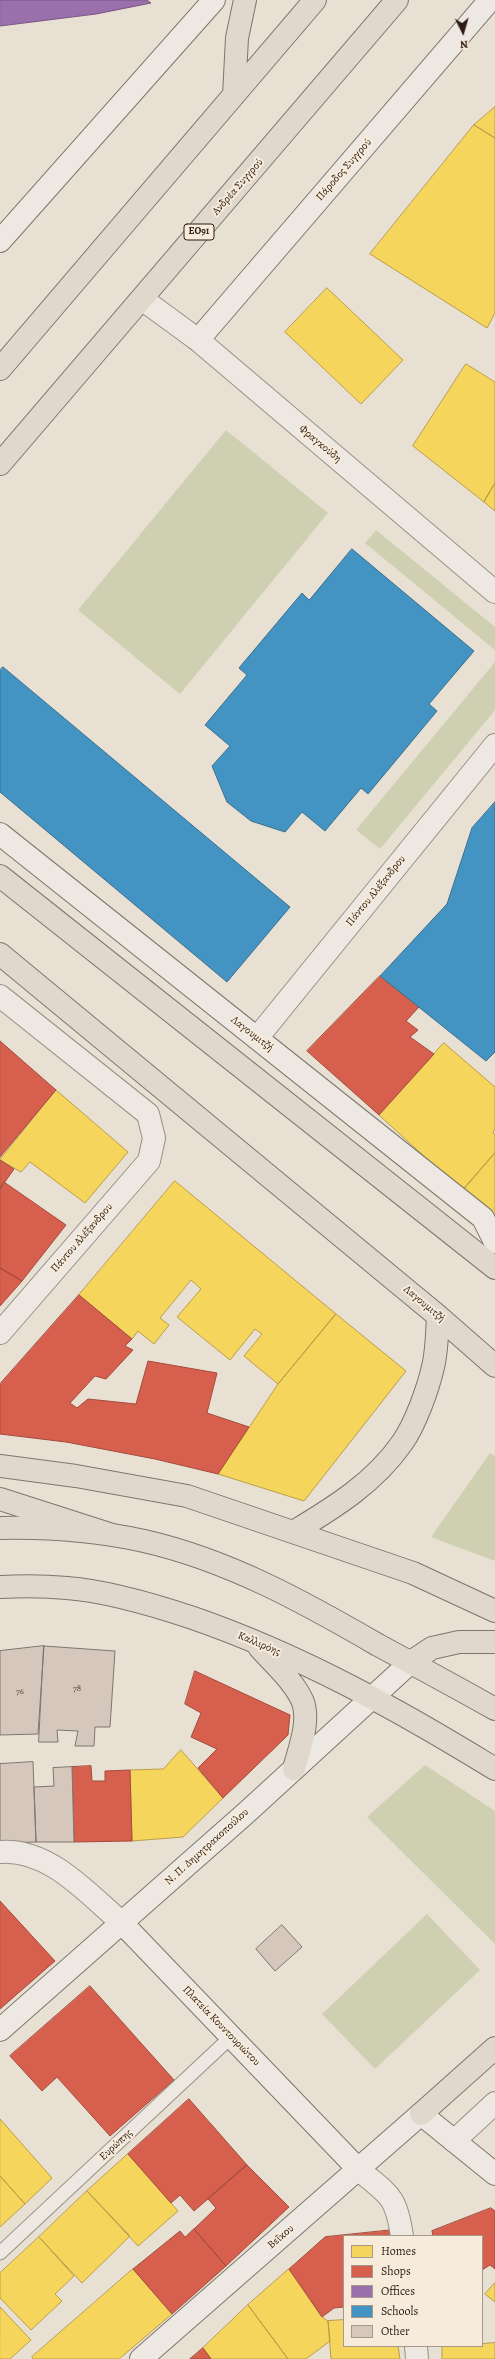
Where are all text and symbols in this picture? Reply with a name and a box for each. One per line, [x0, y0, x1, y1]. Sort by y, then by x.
north arrow [443, 12, 483, 52]
text: N [459, 37, 469, 52]
street label: Πάροδος Συγγρού [313, 136, 375, 204]
street label: Ανδρέα Συγγρού [210, 156, 266, 218]
road number: ΕΟ91 [184, 224, 214, 240]
street label: Φραγκούδη [296, 422, 344, 466]
street label: Πάντου Αλέξανδρου [343, 853, 409, 929]
street label: Λαγουμιτζή [228, 1013, 276, 1055]
street label: Πάντου Αλέξανδρου [48, 1201, 116, 1275]
street label: Λαγουμιτζή [401, 1283, 447, 1325]
street label: Καλλιρόης [236, 1629, 282, 1659]
house number: 78 [73, 1684, 81, 1694]
house number: 76 [16, 1687, 24, 1697]
street label: Ν. Π. Δημητρακοπούλου [162, 1806, 252, 1888]
street label: Πλατεία Κουντουριώτου [179, 1983, 263, 2069]
street label: Ευρώπης [97, 2126, 135, 2164]
street label: Βεΐκου [265, 2222, 297, 2252]
legend [343, 2235, 483, 2347]
text: Homes [381, 2243, 416, 2259]
text: Shops [381, 2263, 411, 2279]
text: Offices [381, 2283, 415, 2299]
text: Schools [381, 2303, 418, 2319]
text: Other [381, 2323, 410, 2339]

